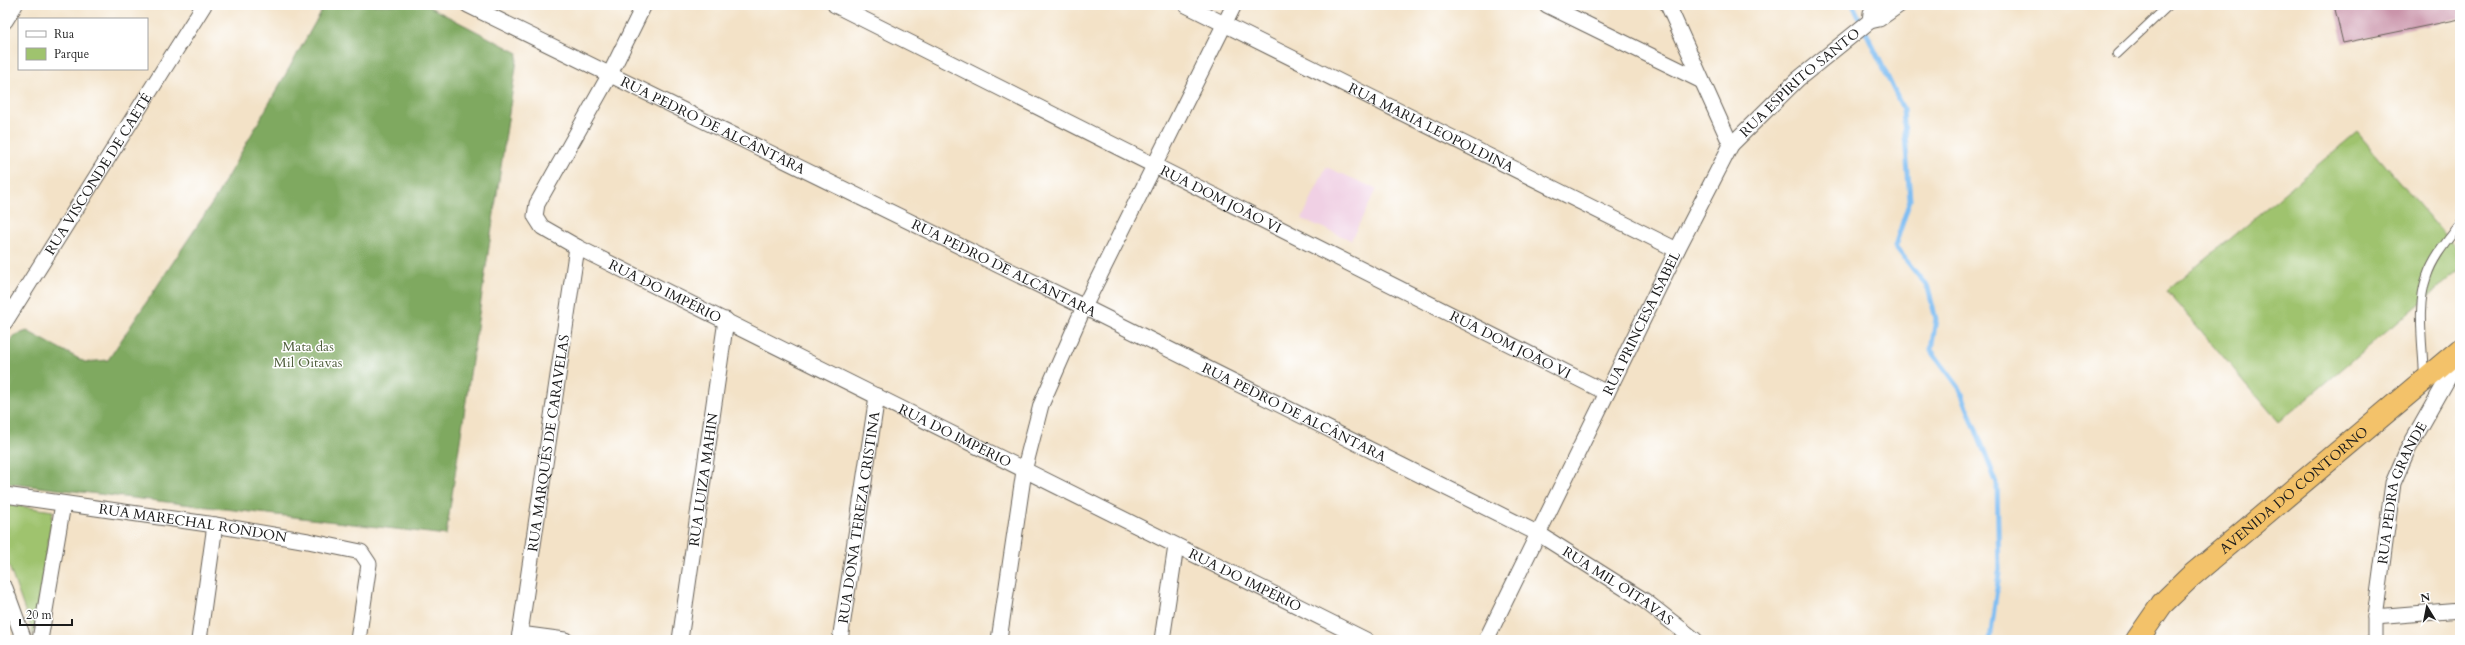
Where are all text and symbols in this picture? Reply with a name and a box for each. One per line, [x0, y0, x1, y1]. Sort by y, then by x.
legend [18, 18, 148, 70]
street label: RUA ESPÍRITO SANTO [1735, 23, 1864, 141]
text: Rua [54, 26, 75, 42]
text: Parque [54, 46, 89, 62]
street label: RUA PEDRO DE ALCÂNTARA [618, 72, 809, 179]
street label: RUA MARIA LEOPOLDINA [1345, 78, 1517, 177]
street label: RUA VISCONDE DE CAETÉ [40, 89, 156, 258]
street label: RUA DOM JOÃO VI [1157, 161, 1285, 237]
street label: RUA PEDRO DE ALCÂNTARA [908, 214, 1100, 321]
street label: RUA PRINCESA ISABEL [1598, 247, 1685, 398]
street label: RUA DO IMPÉRIO [606, 255, 725, 327]
street label: RUA DOM JOÃO VI [1447, 306, 1574, 383]
street label: RUA MARQUÊS DE CARAVELAS [523, 333, 573, 553]
park label: Mata das Mil Oitavas [274, 337, 343, 372]
street label: RUA PEDRO DE ALCÂNTARA [1199, 358, 1390, 466]
street label: RUA DO IMPÉRIO [896, 399, 1015, 471]
street label: RUA DONA TEREZA CRISTINA [833, 410, 884, 625]
street label: RUA LUIZA MAHIN [684, 411, 722, 548]
street label: RUA PEDRA GRANDE [2373, 418, 2431, 565]
street label: AVENIDA DO CONTORNO [2215, 422, 2372, 558]
street label: RUA MARECHAL RONDON [98, 499, 289, 547]
street label: RUA MIL OITAVAS [1559, 542, 1678, 629]
street label: RUA DO IMPÉRIO [1186, 544, 1305, 616]
north arrow [2407, 587, 2447, 627]
text: N [2419, 589, 2432, 606]
scale bar [20, 601, 72, 627]
text: 20 m [26, 607, 53, 623]

